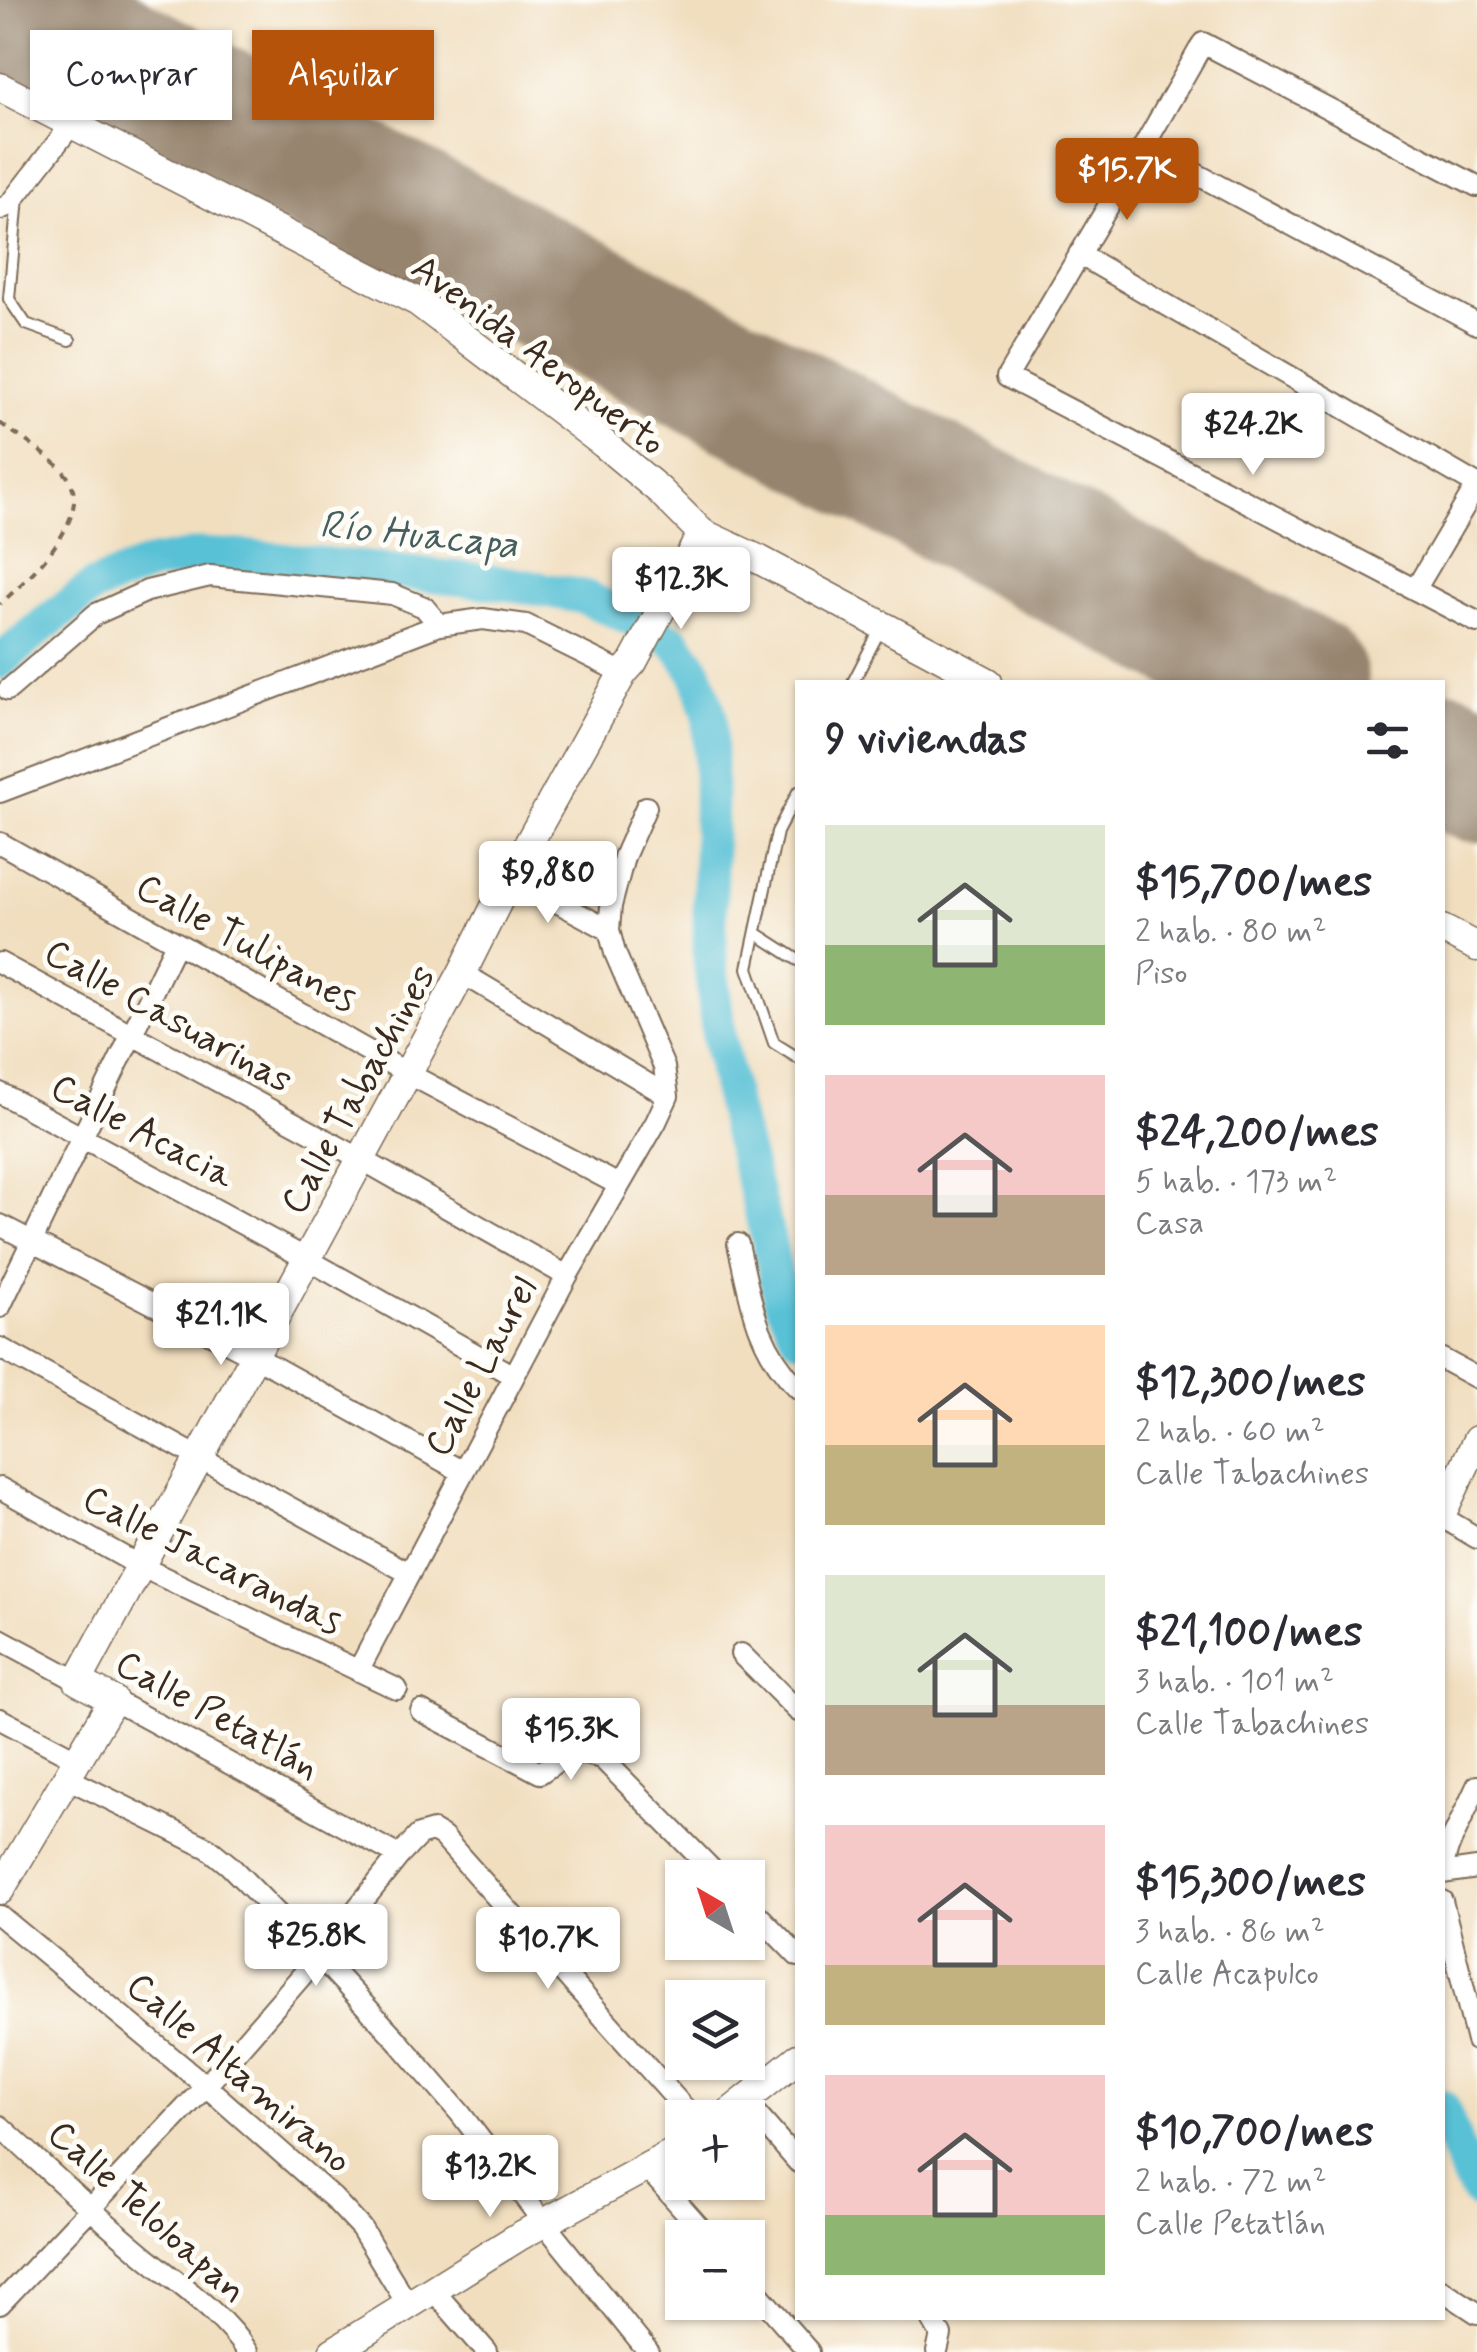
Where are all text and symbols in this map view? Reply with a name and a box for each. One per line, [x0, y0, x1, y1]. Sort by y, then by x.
chip: Comprar [30, 30, 232, 120]
chip: Alquilar [252, 30, 434, 120]
pin: $15.7K [1046, 138, 1208, 223]
text: $15.7K [1078, 149, 1176, 191]
street label: Avenida Aeropuerto [401, 244, 674, 468]
pin: $24.2K [1172, 393, 1334, 478]
text: $24.2K [1204, 404, 1302, 446]
water label: Río Huacapa [317, 500, 520, 572]
pin: $12.3K [600, 547, 762, 632]
text: $12.3K [634, 558, 728, 600]
text: 9 viviendas [825, 713, 1027, 768]
icon: filters [1360, 713, 1415, 768]
pin: $9,880 [467, 841, 629, 926]
text: $9,880 [501, 852, 595, 894]
text: $15,700/mes [1135, 856, 1372, 911]
street label: Calle Tulipanes [127, 863, 365, 1025]
icon: home [905, 865, 1025, 985]
text: 2 hab. · 80 m² [1135, 911, 1326, 953]
street label: Calle Casuarinas [35, 929, 301, 1106]
text: Piso [1135, 953, 1188, 995]
street label: Calle Tabachines [270, 957, 448, 1224]
street label: Calle Acacia [42, 1063, 242, 1201]
text: $24,200/mes [1135, 1106, 1379, 1161]
icon: home [905, 1115, 1025, 1235]
text: 5 hab. · 173 m² [1135, 1161, 1337, 1203]
text: Casa [1135, 1203, 1204, 1245]
street label: Calle Laurel [414, 1269, 550, 1466]
pin: $21.1K [140, 1283, 302, 1368]
text: $21.1K [175, 1294, 267, 1336]
text: $12,300/mes [1135, 1356, 1366, 1411]
icon: home [905, 1365, 1025, 1485]
text: 2 hab. · 60 m² [1135, 1411, 1325, 1453]
text: Calle Tabachines [1135, 1453, 1369, 1495]
street label: Calle Jacarandas [74, 1475, 350, 1648]
text: $21,100/mes [1135, 1606, 1362, 1661]
icon: home [905, 1615, 1025, 1735]
street label: Calle Petatlán [106, 1640, 328, 1792]
text: 3 hab. · 101 m² [1135, 1661, 1334, 1703]
pin: $15.3K [490, 1698, 652, 1783]
text: Calle Tabachines [1135, 1703, 1369, 1745]
text: $15.3K [524, 1709, 618, 1751]
text: $15,300/mes [1135, 1856, 1366, 1911]
north arrow [665, 1860, 765, 1960]
map controls [665, 1860, 765, 2320]
icon: home [905, 1865, 1025, 1985]
pin: $25.8K [235, 1904, 397, 1989]
pin: $10.7K [467, 1907, 629, 1992]
text: 3 hab. · 86 m² [1135, 1911, 1325, 1953]
text: $25.8K [267, 1915, 365, 1957]
text: $10.7K [498, 1918, 598, 1960]
text: Calle Acapulco [1135, 1953, 1319, 1995]
street label: Calle Altamirano [115, 1962, 362, 2185]
button: layers [665, 1980, 765, 2080]
button: + [665, 2100, 765, 2200]
text: $10,700/mes [1135, 2106, 1374, 2161]
street label: Calle Teloloapan [36, 2110, 256, 2315]
icon: home [905, 2115, 1025, 2235]
pin: $13.2K [409, 2135, 571, 2220]
text: $13.2K [444, 2146, 536, 2188]
text: 2 hab. · 72 m² [1135, 2161, 1326, 2203]
text: Calle Petatlán [1135, 2203, 1326, 2245]
button: − [665, 2220, 765, 2320]

